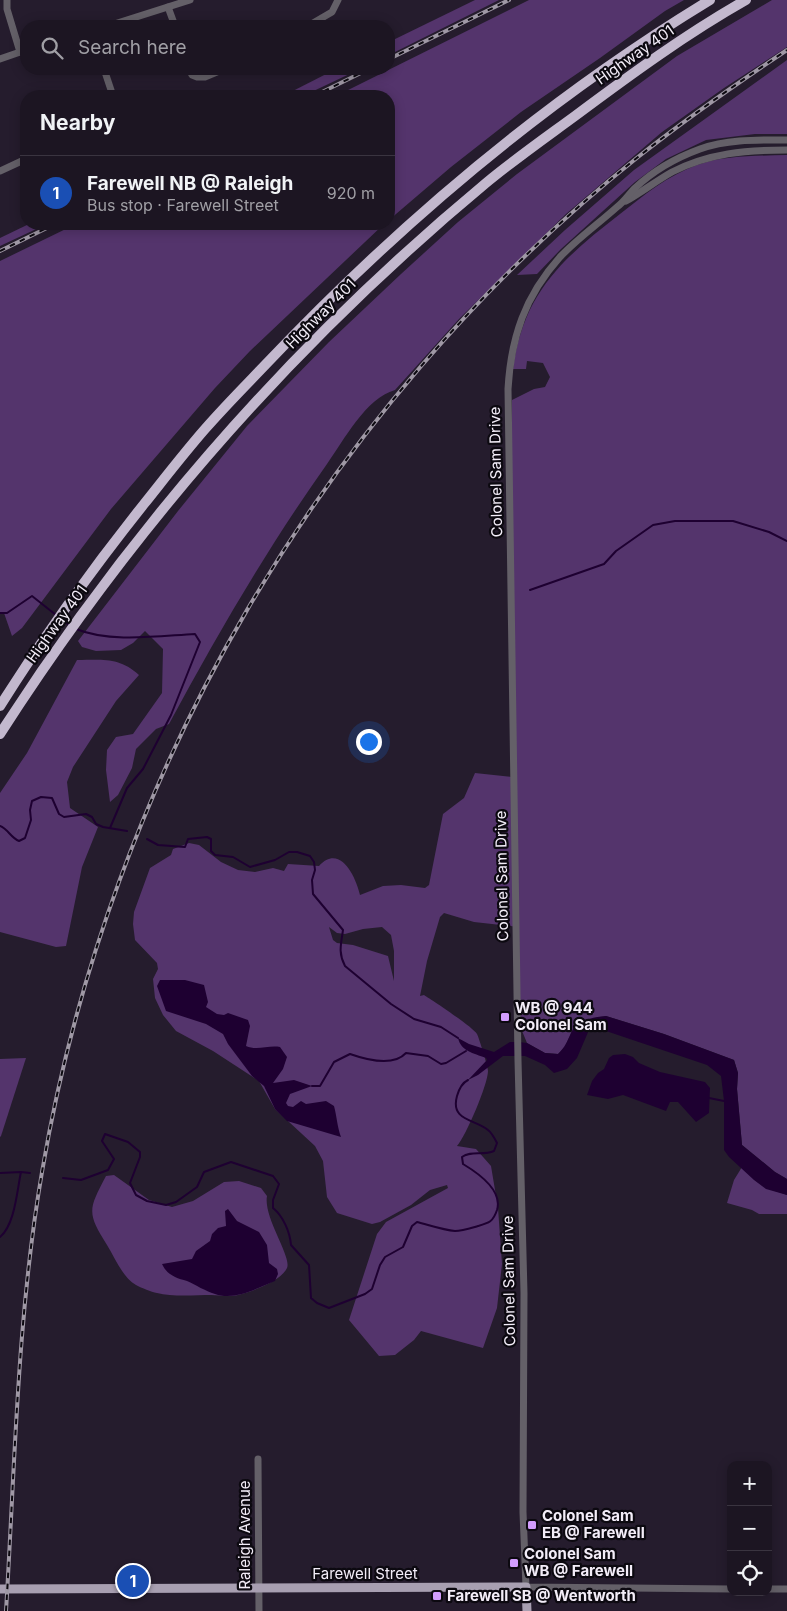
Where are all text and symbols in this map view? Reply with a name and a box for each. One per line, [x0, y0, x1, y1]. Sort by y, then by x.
search box [20, 20, 395, 75]
street label: Highway 401 [592, 21, 678, 89]
icon: search [38, 34, 66, 62]
text: Search here [78, 36, 187, 59]
text: Nearby [40, 110, 115, 135]
text: Farewell NB @ Raleigh [87, 172, 293, 195]
text: 1 [53, 183, 59, 203]
text: 920 m [327, 183, 375, 203]
text: Bus stop · Farewell Street [87, 195, 279, 215]
street label: Highway 401 [282, 275, 360, 353]
street label: Colonel Sam Drive [485, 407, 506, 538]
street label: Highway 401 [22, 581, 91, 666]
your location [356, 729, 382, 755]
street label: Colonel Sam Drive [491, 811, 512, 942]
place label: WB @ 944 Colonel Sam [515, 998, 607, 1034]
marker: WB @ 944 Colonel Sam [499, 1011, 511, 1023]
street label: Colonel Sam Drive [498, 1216, 519, 1347]
map controls [727, 1461, 772, 1596]
button: + [727, 1461, 772, 1506]
street label: Raleigh Avenue [235, 1481, 254, 1590]
place label: Colonel Sam EB @ Farewell [542, 1506, 645, 1542]
button: − [727, 1506, 772, 1551]
marker: Colonel Sam EB @ Farewell [526, 1519, 538, 1531]
place label: Colonel Sam WB @ Farewell [524, 1544, 633, 1580]
button: locate [727, 1551, 772, 1596]
marker: Colonel Sam WB @ Farewell [508, 1557, 520, 1569]
pin: 1 [117, 1562, 149, 1600]
street label: Farewell Street [312, 1564, 418, 1583]
place label: Farewell SB @ Wentworth [447, 1586, 636, 1605]
marker: Farewell SB @ Wentworth [431, 1590, 443, 1602]

